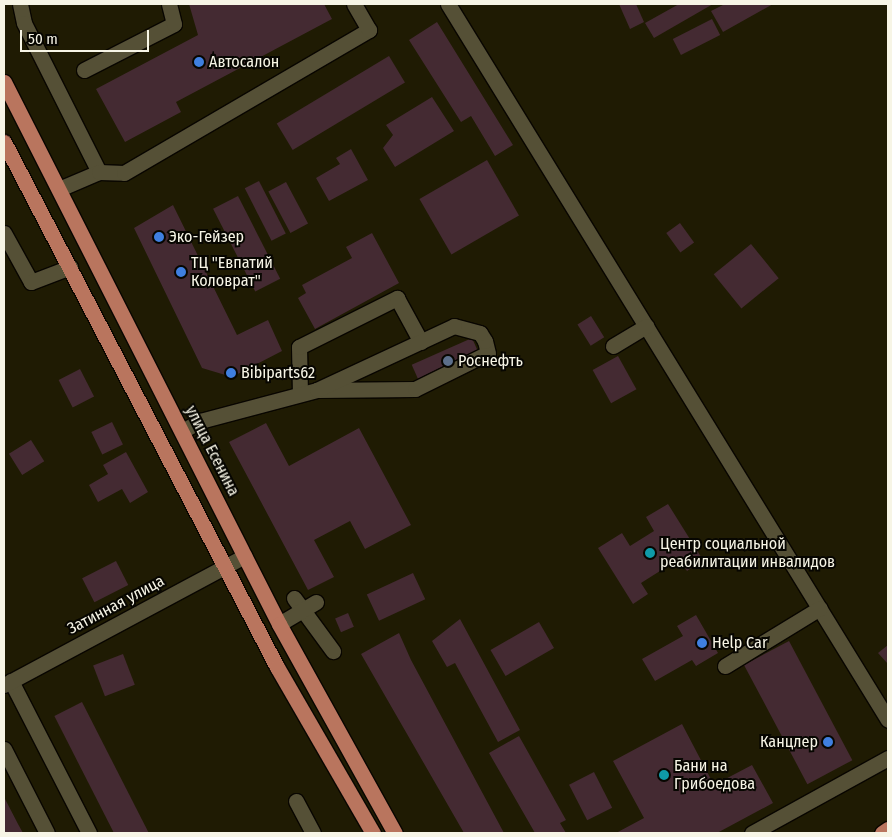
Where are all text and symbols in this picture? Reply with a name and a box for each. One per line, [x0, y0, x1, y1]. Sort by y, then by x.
scale bar [22, 20, 151, 52]
text: 50 m [28, 30, 58, 48]
place label: Автосалон [209, 52, 279, 72]
marker: Автосалон [193, 56, 205, 68]
place label: Эко-Гейзер [169, 227, 244, 247]
marker: Эко-Гейзер [153, 231, 165, 243]
place label: ТЦ "Евпатий Коловрат" [191, 253, 273, 291]
marker: ТЦ "Евпатий Коловрат" [175, 266, 187, 278]
place label: Роснефть [458, 351, 523, 371]
marker: Роснефть [442, 355, 454, 367]
place label: Bibiparts62 [241, 363, 315, 383]
marker: Bibiparts62 [225, 367, 237, 379]
street label: улица Есенина [181, 403, 243, 499]
place label: Центр социальной реабилитации инвалидов [660, 534, 835, 572]
marker: Центр социальной реабилитации инвалидов [644, 547, 656, 559]
street label: Затинная улица [64, 571, 168, 639]
place label: Help Car [712, 633, 767, 653]
marker: Help Car [696, 637, 708, 649]
place label: Канцлер [760, 732, 818, 752]
marker: Канцлер [822, 736, 834, 748]
place label: Бани на Грибоедова [674, 756, 755, 794]
marker: Бани на Грибоедова [658, 769, 670, 781]

